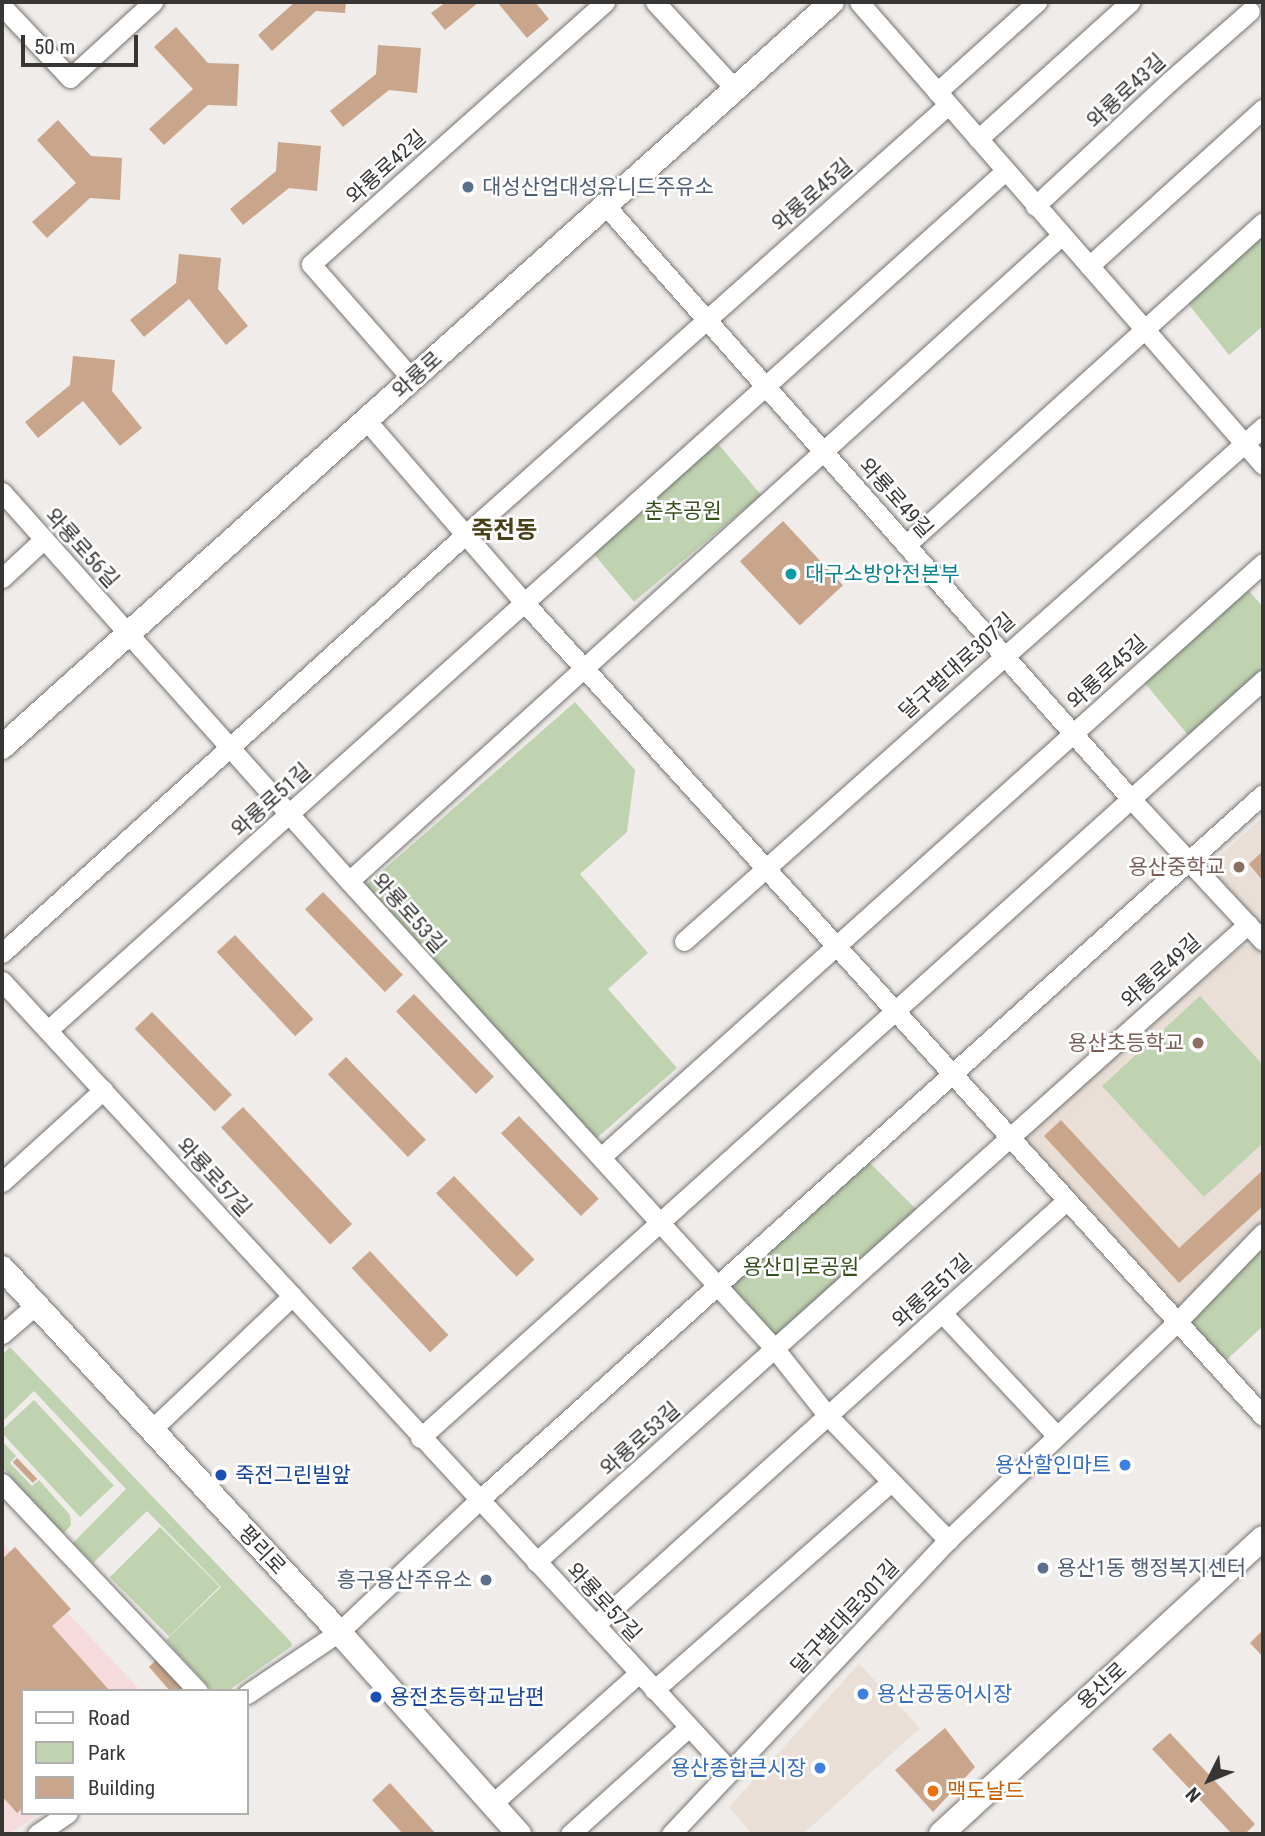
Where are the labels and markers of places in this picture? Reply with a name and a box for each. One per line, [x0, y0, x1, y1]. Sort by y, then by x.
place label: 대성산업대성유니드주유소 [482, 174, 714, 200]
marker: 대성산업대성유니드주유소 [460, 179, 476, 195]
place label: 대구소방안전본부 [805, 561, 960, 587]
marker: 대구소방안전본부 [783, 566, 799, 582]
place label: 용산중학교 [1128, 854, 1225, 880]
marker: 용산중학교 [1231, 859, 1247, 875]
place label: 용산초등학교 [1068, 1030, 1184, 1056]
marker: 용산초등학교 [1190, 1035, 1206, 1051]
place label: 용산할인마트 [995, 1452, 1111, 1478]
marker: 용산할인마트 [1117, 1457, 1133, 1473]
place label: 죽전그린빌앞 [235, 1462, 351, 1488]
marker: 죽전그린빌앞 [213, 1467, 229, 1483]
place label: 용산1동 행정복지센터 [1057, 1555, 1246, 1581]
marker: 용산1동 행정복지센터 [1035, 1560, 1051, 1576]
place label: 흥구용산주유소 [337, 1567, 472, 1593]
marker: 흥구용산주유소 [478, 1572, 494, 1588]
place label: 용산공동어시장 [877, 1681, 1012, 1707]
place label: 용전초등학교남편 [390, 1684, 545, 1710]
marker: 용산공동어시장 [855, 1686, 871, 1702]
marker: 용전초등학교남편 [368, 1689, 384, 1705]
place label: 용산종합큰시장 [671, 1755, 806, 1781]
marker: 용산종합큰시장 [812, 1760, 828, 1776]
place label: 맥도날드 [947, 1778, 1024, 1804]
marker: 맥도날드 [925, 1783, 941, 1799]

